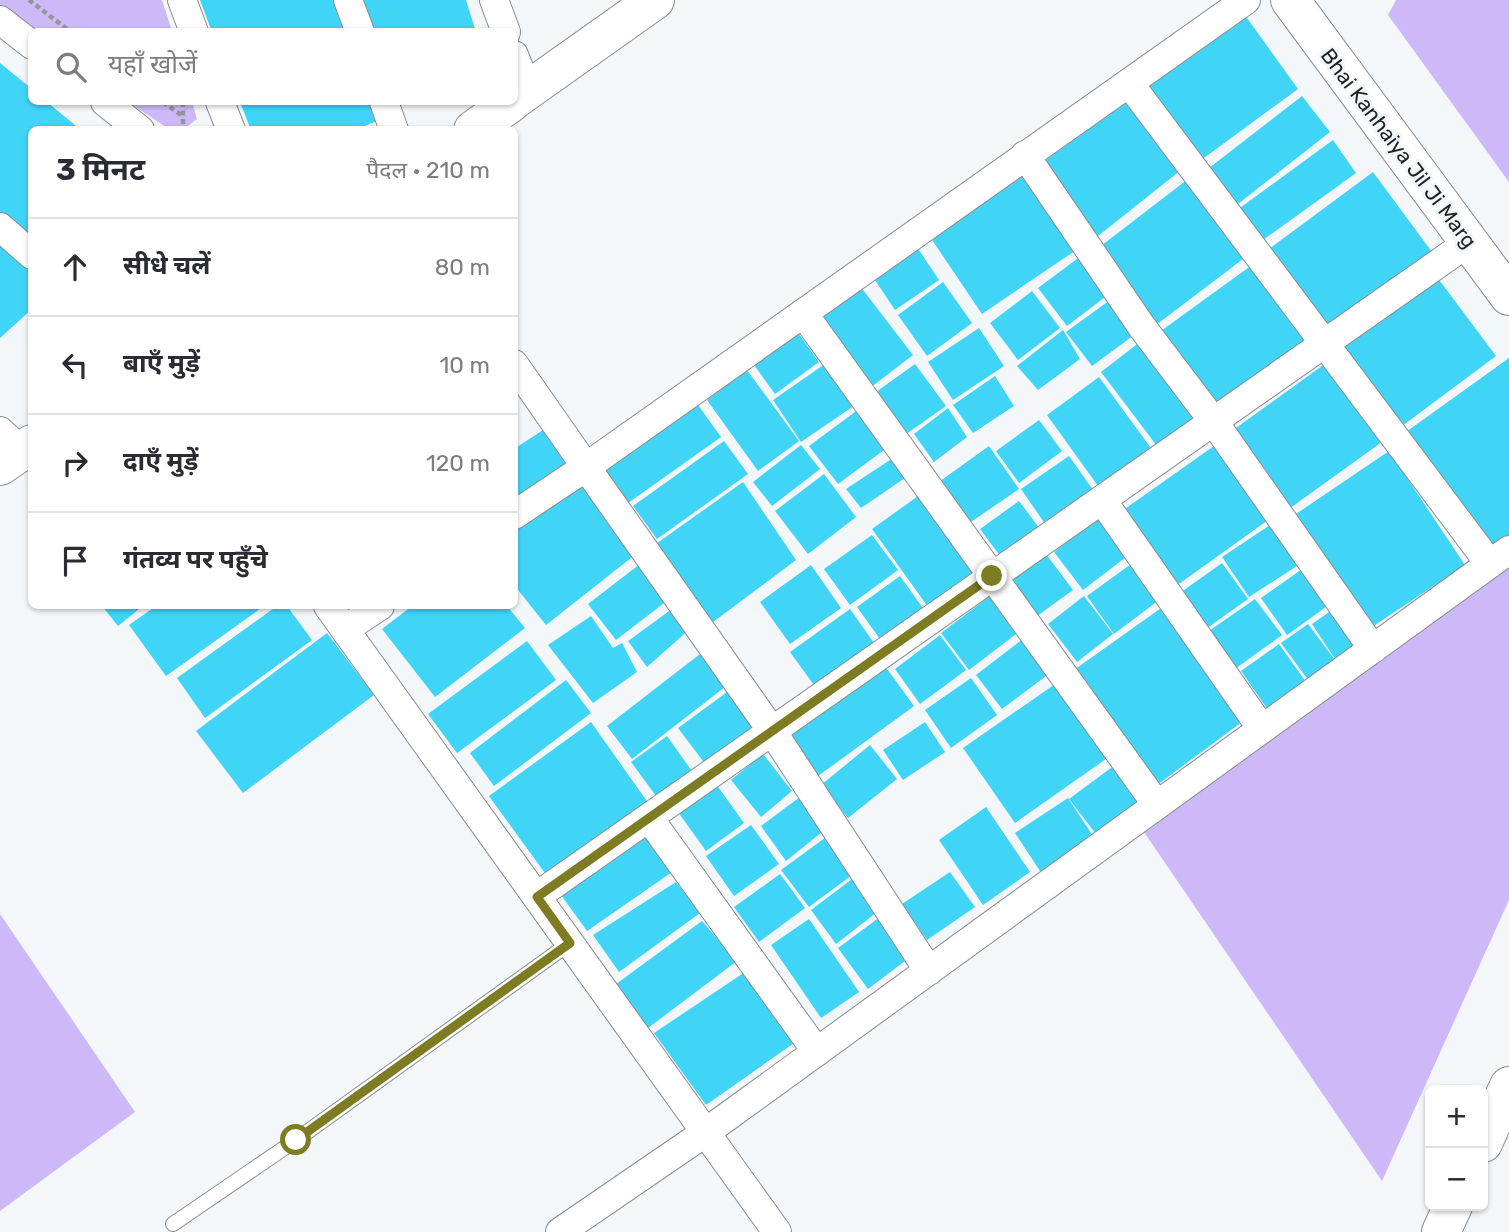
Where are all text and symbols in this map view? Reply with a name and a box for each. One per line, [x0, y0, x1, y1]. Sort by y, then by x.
search box [28, 28, 518, 105]
street label: Bhai Kanhaiya Jil Ji Marg [1316, 43, 1482, 253]
icon: search [52, 48, 90, 86]
text: यहाँ खोजें [108, 49, 197, 80]
text: 3 मिनट [56, 152, 145, 188]
text: पैदल · 210 m [366, 156, 490, 184]
icon: ahead [56, 248, 94, 286]
text: सीधे चलें [123, 250, 211, 281]
text: 80 m [435, 253, 490, 281]
icon: left [56, 346, 94, 384]
text: बाएँ मुड़ें [123, 348, 200, 379]
text: 10 m [439, 351, 490, 379]
icon: right [56, 444, 94, 482]
text: दाएँ मुड़ें [123, 446, 198, 477]
text: 120 m [426, 449, 490, 477]
icon: arrive [56, 542, 94, 580]
text: गंतव्य पर पहुँचे [123, 544, 268, 575]
route end [976, 560, 1007, 591]
map controls [1425, 1085, 1488, 1211]
button: + [1425, 1085, 1488, 1148]
route start [280, 1124, 311, 1155]
button: − [1425, 1148, 1488, 1211]

